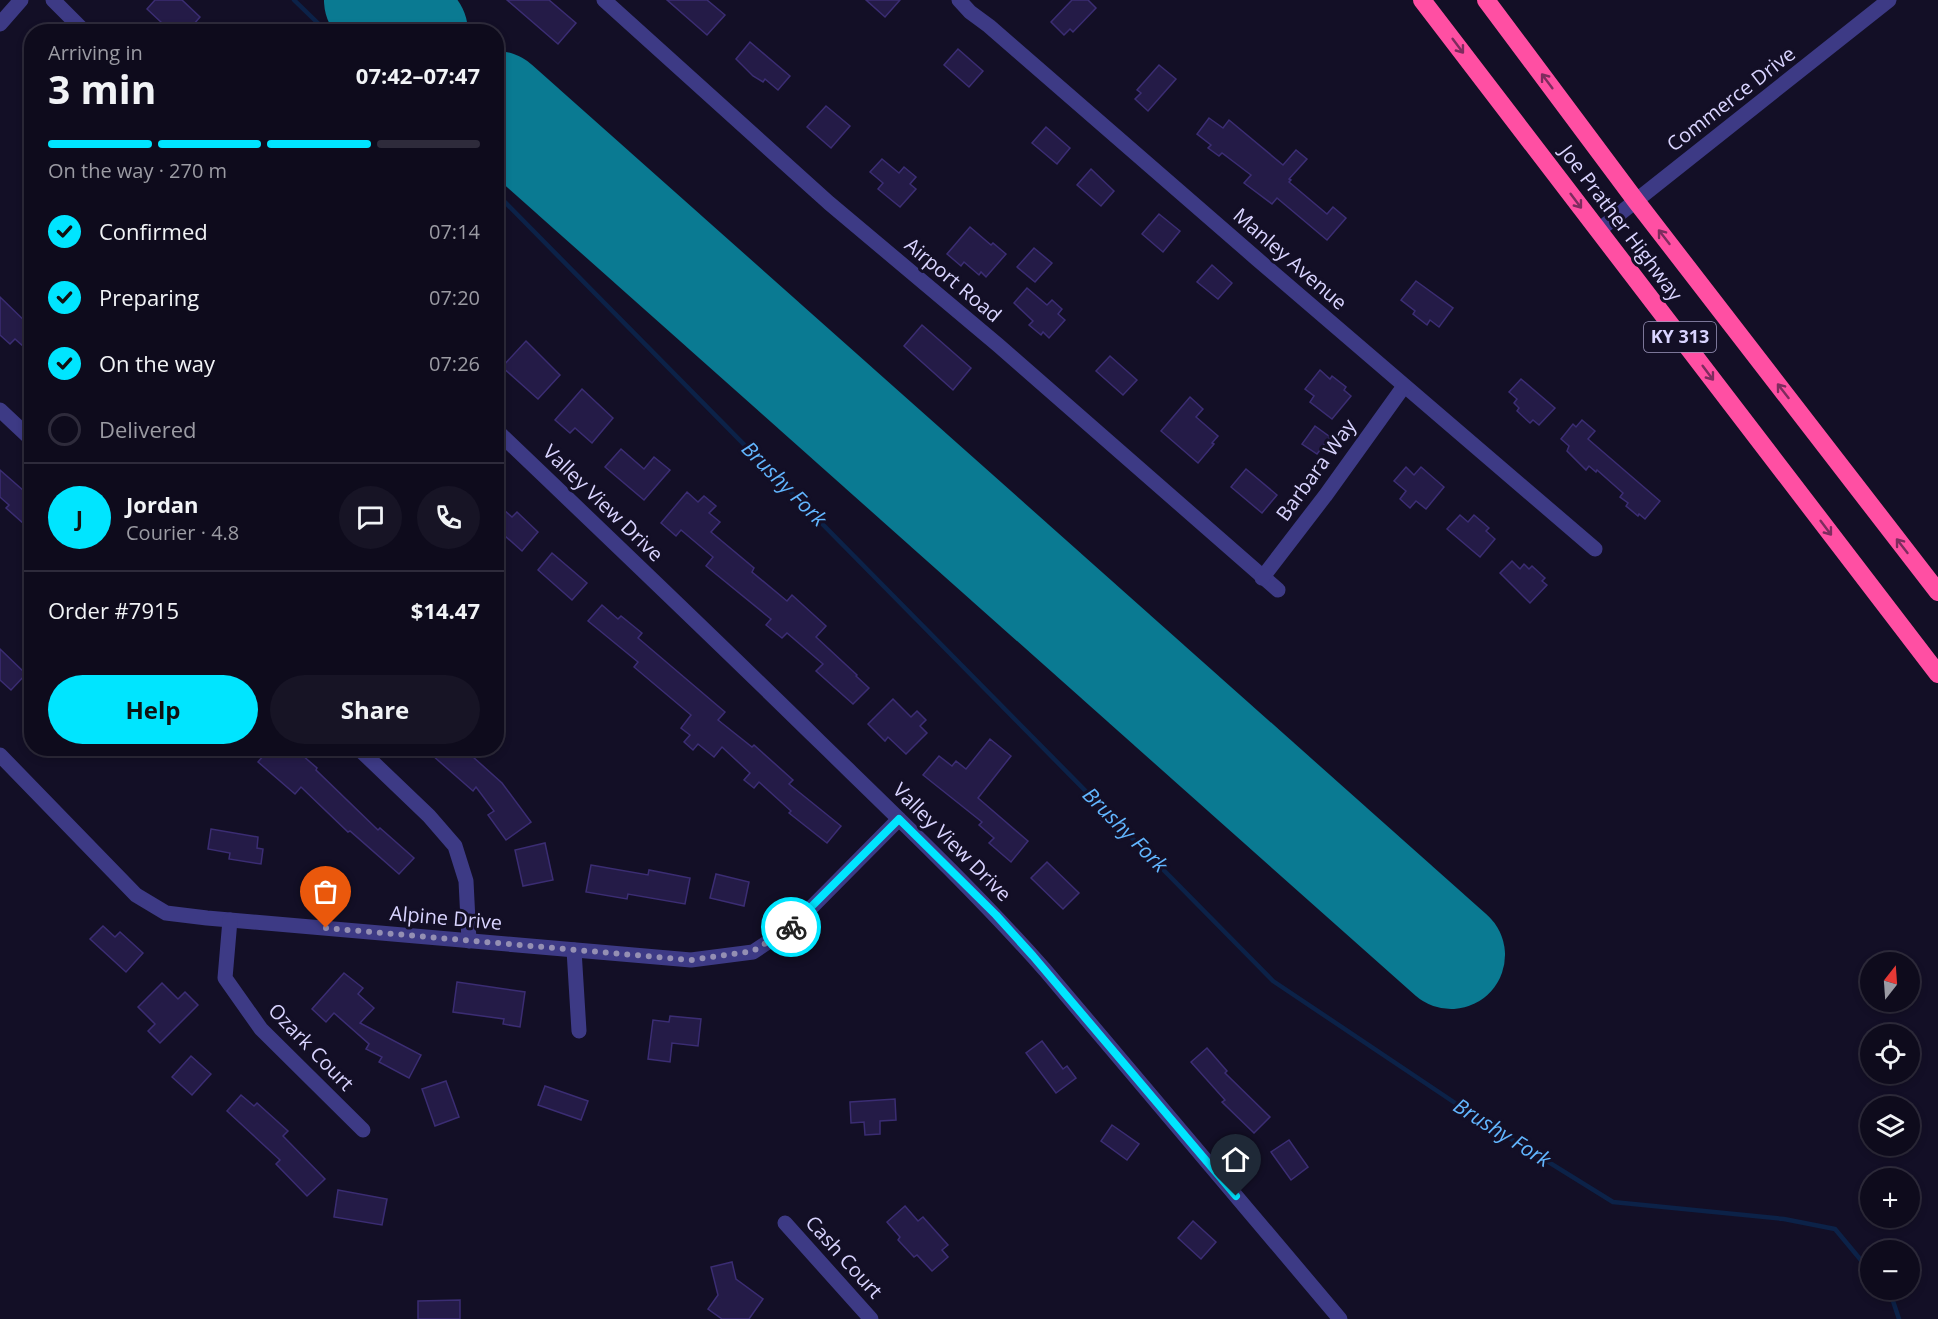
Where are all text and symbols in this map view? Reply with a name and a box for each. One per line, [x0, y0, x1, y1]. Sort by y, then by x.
one-way arrow [1451, 38, 1464, 54]
text: Arriving in [48, 39, 143, 66]
street label: Commerce Drive [1661, 40, 1800, 157]
text: 07:42–07:47 [356, 60, 480, 90]
text: 3 min [48, 62, 156, 115]
one-way arrow [1540, 74, 1553, 90]
street label: Joe Prather Highway [1553, 138, 1690, 307]
text: On the way · 270 m [48, 157, 227, 184]
one-way arrow [1570, 193, 1583, 209]
street label: Manley Avenue [1228, 202, 1353, 316]
icon: check [48, 215, 81, 248]
text: Confirmed [99, 216, 208, 246]
text: 07:14 [429, 218, 480, 245]
one-way arrow [1657, 229, 1670, 245]
street label: Airport Road [899, 231, 1007, 328]
icon: check [48, 281, 81, 314]
text: Preparing [99, 282, 199, 312]
text: 07:20 [429, 284, 480, 311]
road number: KY 313 [1644, 322, 1716, 352]
icon: check [48, 347, 81, 380]
text: On the way [99, 348, 215, 378]
text: 07:26 [429, 350, 480, 377]
one-way arrow [1701, 364, 1714, 380]
one-way arrow [1777, 384, 1789, 400]
street label: Barbara Way [1270, 413, 1362, 526]
text: Delivered [99, 414, 197, 444]
water label: Brushy Fork [736, 435, 834, 532]
street label: Valley View Drive [537, 438, 669, 567]
button: chat [339, 486, 402, 549]
button: phone [417, 486, 480, 549]
text: Jordan [126, 489, 199, 519]
text: J [76, 502, 83, 532]
text: Courier · 4.8 [126, 519, 239, 546]
one-way arrow [1820, 519, 1833, 535]
one-way arrow [1896, 538, 1909, 554]
text: Order #7915 [48, 595, 179, 625]
text: $14.47 [411, 595, 480, 625]
button: Help [48, 675, 258, 744]
button: Share [270, 675, 480, 744]
street label: Valley View Drive [887, 776, 1018, 907]
water label: Brushy Fork [1077, 781, 1175, 878]
pin [300, 866, 351, 928]
icon: bag [309, 875, 342, 908]
courier [761, 897, 821, 957]
street label: Alpine Drive [389, 899, 503, 936]
icon: bike [775, 911, 808, 944]
north arrow [1860, 952, 1920, 1012]
map controls [1860, 952, 1920, 1300]
street label: Ozark Court [263, 997, 360, 1096]
button: locate [1860, 1024, 1920, 1084]
water label: Brushy Fork [1449, 1091, 1557, 1173]
button: layers [1860, 1096, 1920, 1156]
pin [1210, 1134, 1261, 1196]
icon: home [1219, 1143, 1252, 1176]
button: + [1860, 1168, 1920, 1228]
street label: Cash Court [800, 1209, 889, 1304]
button: − [1860, 1240, 1920, 1300]

